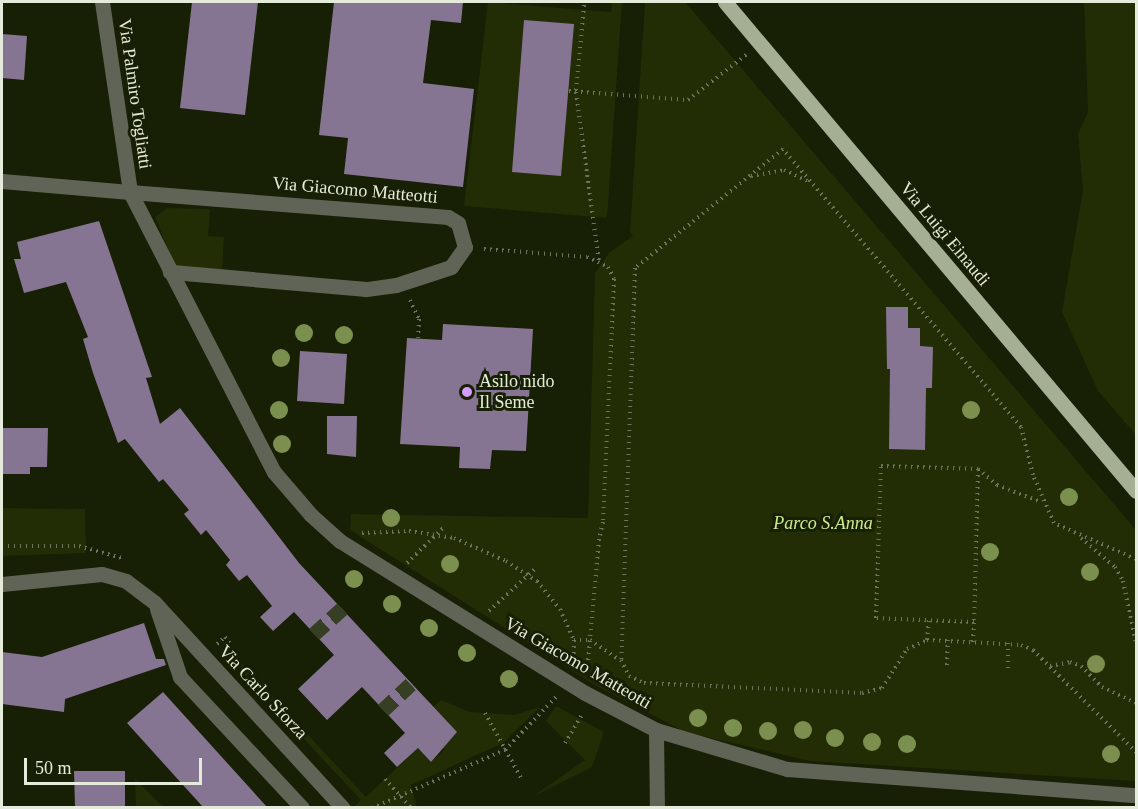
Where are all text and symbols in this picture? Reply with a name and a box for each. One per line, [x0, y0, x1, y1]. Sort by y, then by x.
street label: Via Palmiro Togliatti [114, 17, 156, 171]
street label: Via Giacomo Matteotti [271, 172, 439, 208]
street label: Via Luigi Einaudi [895, 178, 995, 290]
place label: Asilo nido Il Seme [479, 371, 555, 413]
marker: Asilo nido Il Seme [460, 385, 474, 399]
park label: Parco S.Anna [773, 512, 873, 534]
street label: Via Giacomo Matteotti [501, 612, 655, 714]
street label: Via Carlo Sforza [214, 640, 312, 744]
scale bar [27, 746, 206, 784]
text: 50 m [35, 758, 72, 778]

